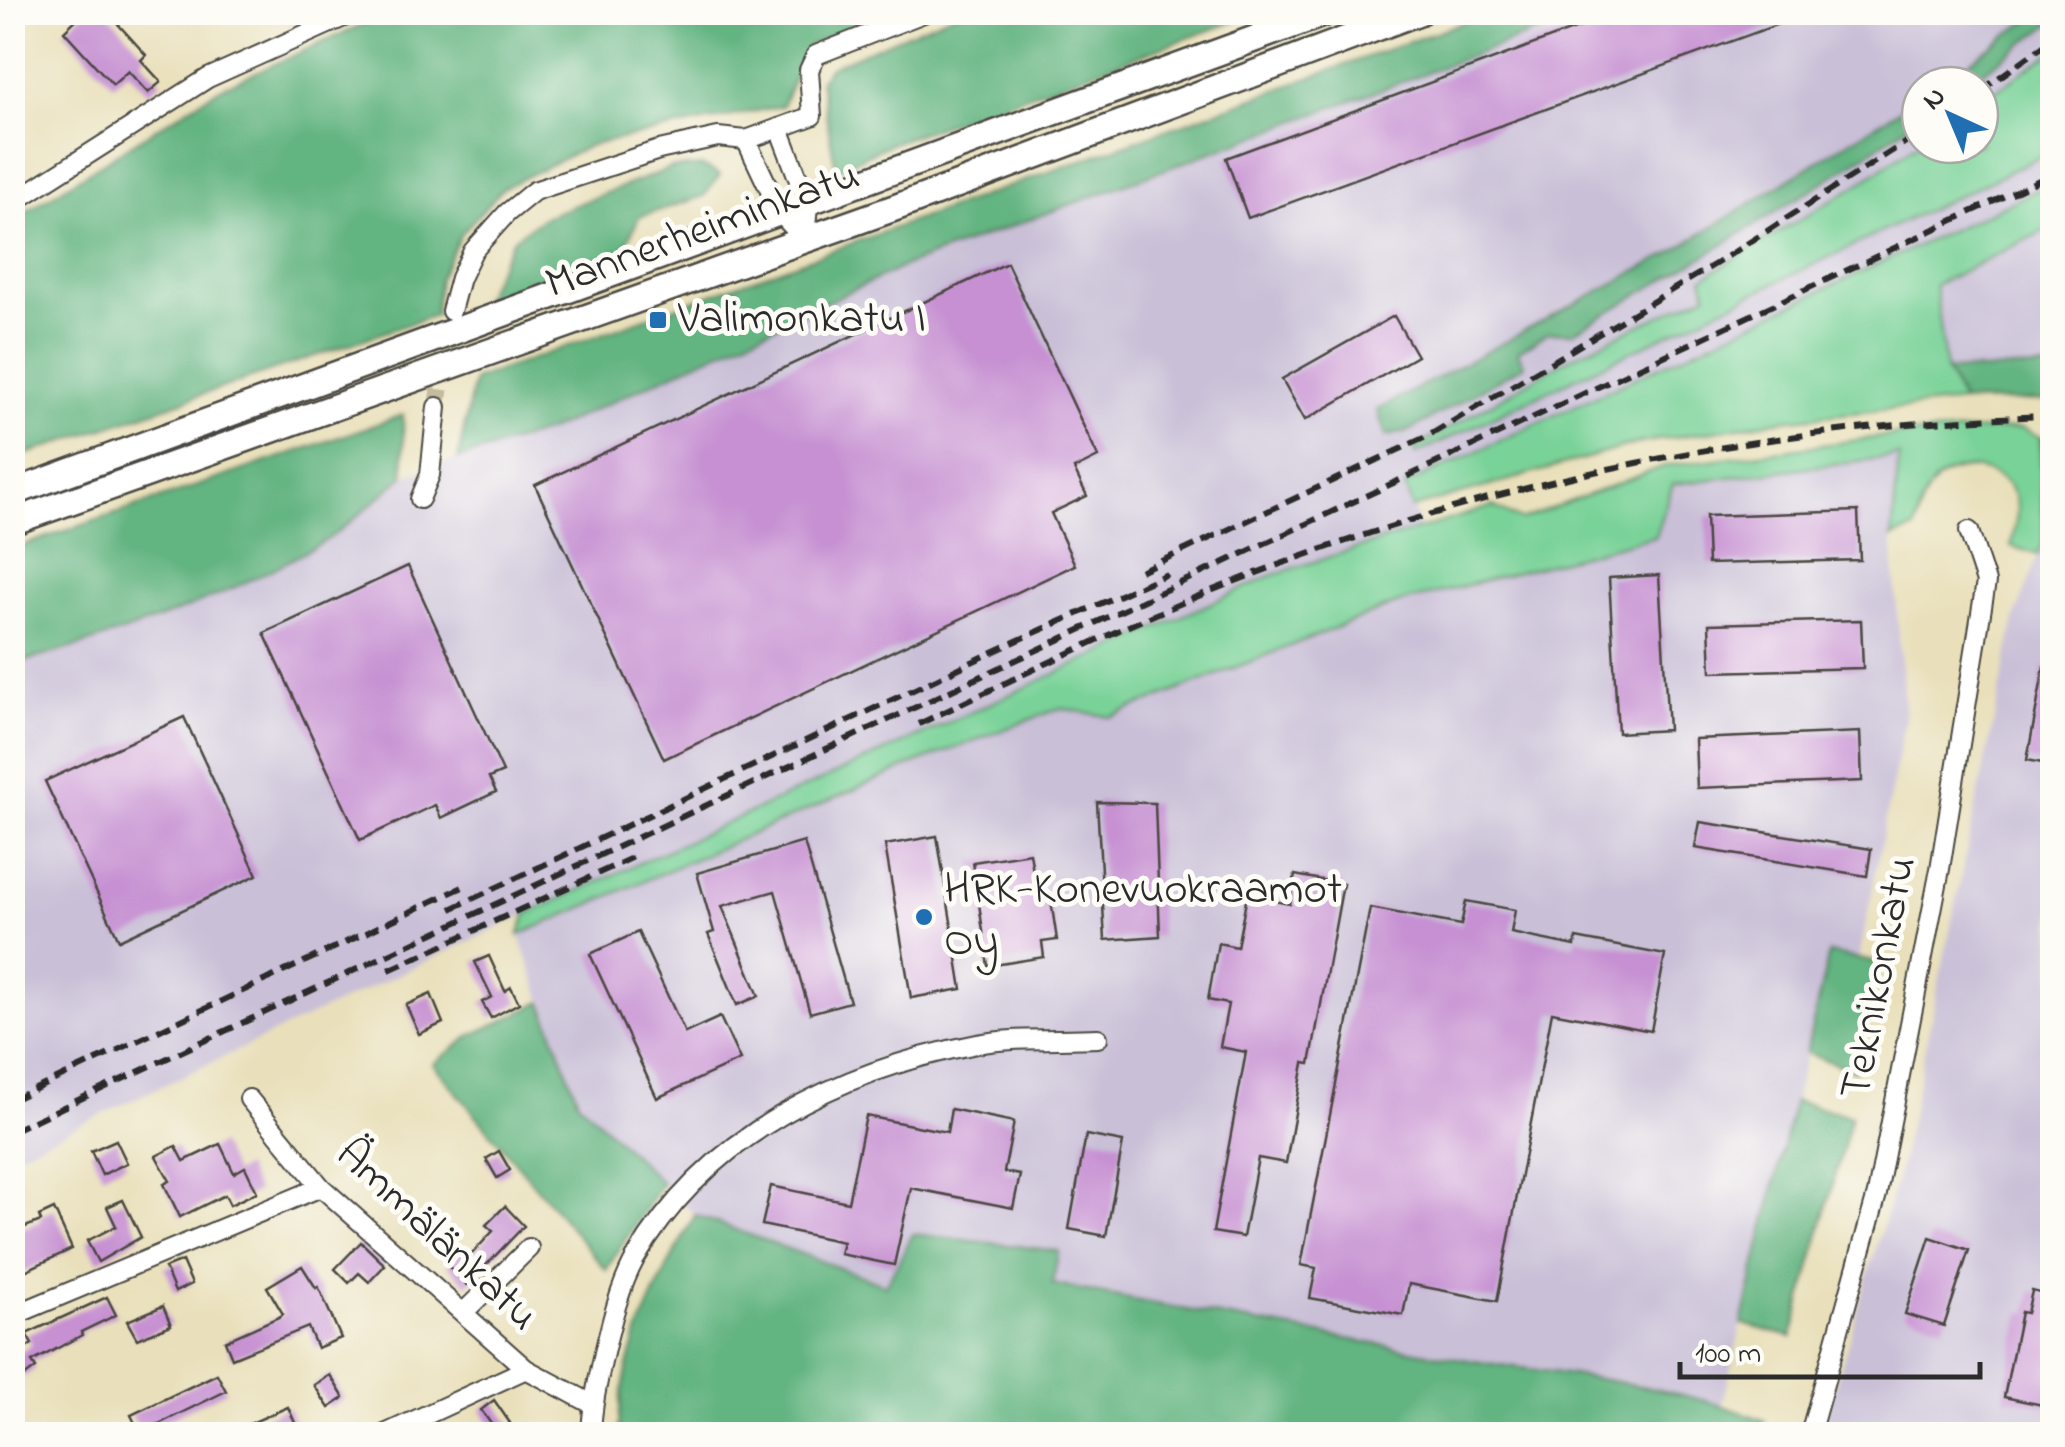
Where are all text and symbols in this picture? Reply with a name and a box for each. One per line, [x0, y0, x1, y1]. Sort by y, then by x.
north arrow [1900, 65, 2000, 165]
text: N [1914, 78, 1956, 121]
street label: Mannerheiminkatu [537, 144, 869, 318]
place label: Valimonkatu I [677, 287, 926, 353]
marker: Valimonkatu I [647, 309, 669, 331]
street label: Teknikonkatu [1824, 851, 1936, 1105]
place label: HRK-Konevuokraamot Oy [944, 858, 1342, 976]
marker: HRK-Konevuokraamot Oy [913, 906, 935, 928]
street label: Ämmälänkatu [319, 1124, 553, 1348]
scale bar [1680, 1317, 1980, 1379]
text: 100 m [1695, 1333, 1761, 1377]

